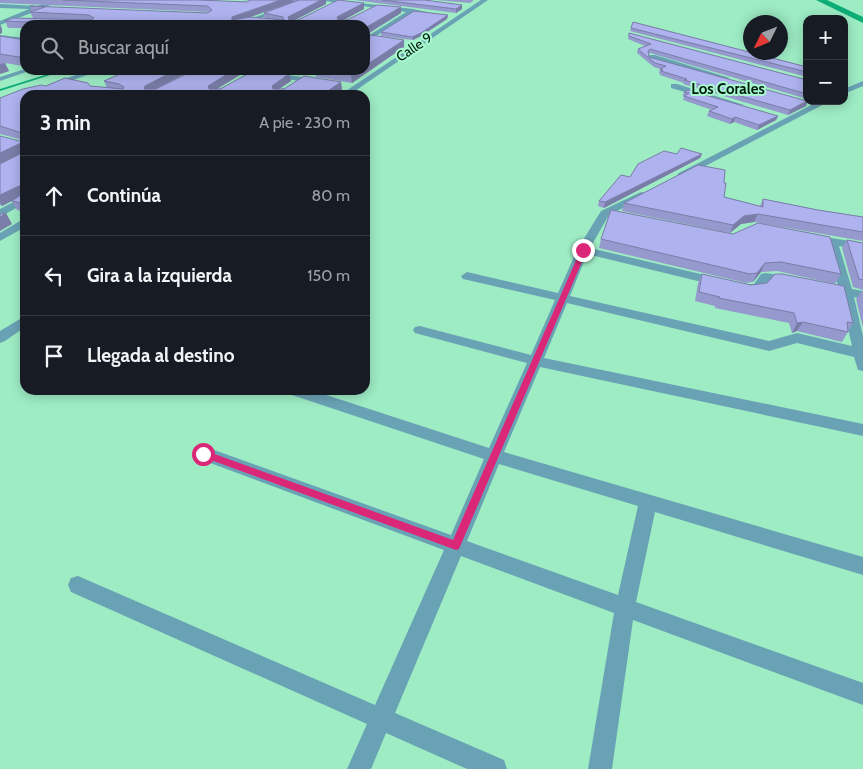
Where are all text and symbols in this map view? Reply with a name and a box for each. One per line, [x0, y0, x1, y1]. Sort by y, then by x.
north arrow [743, 15, 788, 60]
map controls [803, 15, 848, 105]
button: + [803, 15, 848, 60]
search box [20, 20, 370, 75]
street label: Calle 9 [392, 28, 436, 66]
icon: search [38, 34, 66, 62]
text: Buscar aquí [78, 36, 169, 59]
button: − [803, 60, 848, 105]
district label: Los Corales [691, 80, 765, 98]
text: 3 min [40, 110, 91, 135]
text: A pie · 230 m [259, 113, 350, 132]
icon: ahead [40, 182, 68, 210]
text: Continúa [87, 184, 161, 207]
text: 80 m [312, 186, 350, 205]
route end [572, 239, 595, 262]
icon: left [40, 262, 68, 290]
text: Gira a la izquierda [87, 264, 232, 287]
text: 150 m [307, 266, 350, 285]
icon: arrive [40, 342, 68, 370]
text: Llegada al destino [87, 344, 234, 367]
route start [192, 443, 215, 466]

